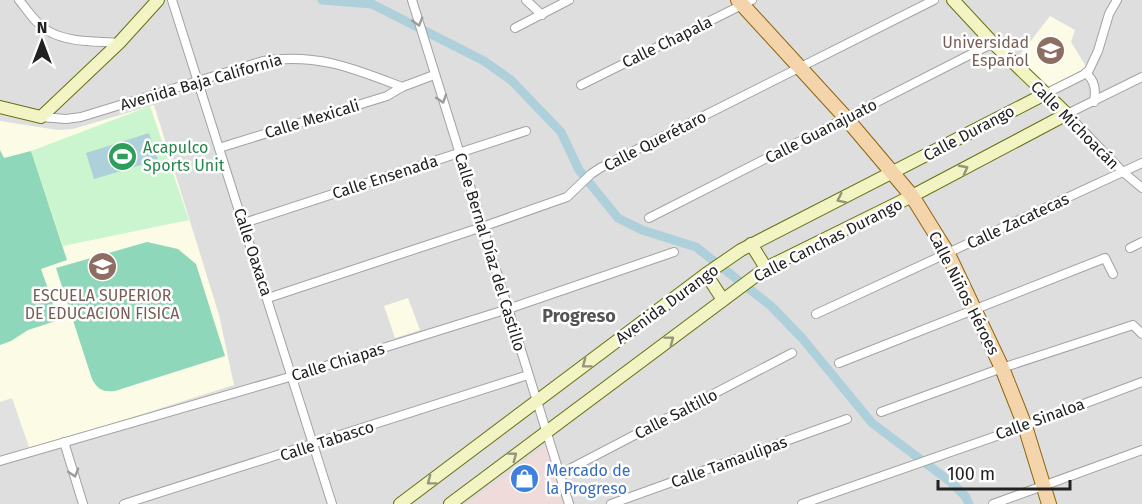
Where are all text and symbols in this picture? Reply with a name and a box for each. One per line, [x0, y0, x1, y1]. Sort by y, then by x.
north arrow [12, 12, 72, 72]
street label: Calle Chapala [619, 12, 715, 72]
one-way arrow [411, 16, 423, 27]
text: N [37, 18, 47, 37]
place label: Universidad Español [942, 33, 1029, 70]
school or university icon: Universidad Español [1034, 35, 1066, 67]
street label: Avenida Baja California [118, 50, 284, 114]
street label: Calle Michoacán [1027, 77, 1123, 173]
one-way arrow [434, 93, 447, 104]
street label: Calle Guanajuato [762, 95, 880, 167]
street label: Calle Mexicali [262, 96, 362, 142]
street label: Calle Durango [920, 101, 1018, 165]
street label: Calle Querétaro [601, 107, 709, 175]
place label: Acapulco Sports Unit [143, 138, 225, 175]
sports icon: Acapulco Sports Unit [106, 140, 138, 172]
street label: Calle Bernal Díaz del Castillo [451, 150, 529, 354]
street label: Calle Ensenada [330, 151, 440, 203]
one-way arrow [958, 164, 969, 176]
street label: Calle Zacatecas [964, 189, 1072, 253]
one-way arrow [836, 192, 847, 204]
street label: Calle Canchas Durango [750, 194, 906, 286]
street label: Calle Oaxaca [230, 205, 276, 299]
street label: Calle Niños Héroes [925, 228, 1003, 358]
school or university icon: ESCUELA SUPERIOR DE EDUCACION FISICA [86, 251, 118, 283]
street label: Avenida Durango [612, 260, 722, 348]
place label: ESCUELA SUPERIOR DE EDUCACION FISICA [25, 286, 180, 323]
district label: Progreso [542, 305, 616, 327]
one-way arrow [663, 336, 674, 347]
street label: Calle Chiapas [289, 339, 387, 385]
one-way arrow [582, 356, 593, 367]
street label: Calle Saltillo [631, 385, 721, 443]
street label: Calle Sinaloa [993, 394, 1087, 444]
street label: Calle Tabasco [278, 417, 376, 465]
street label: Calle Tamaulipas [668, 432, 790, 492]
one-way arrow [507, 452, 518, 463]
scale bar [938, 453, 1070, 491]
place label: Mercado de la Progreso [546, 461, 631, 498]
shop icon: Mercado de la Progreso [509, 463, 541, 495]
text: 100 m [947, 463, 995, 485]
one-way arrow [67, 467, 79, 478]
one-way arrow [426, 474, 437, 485]

